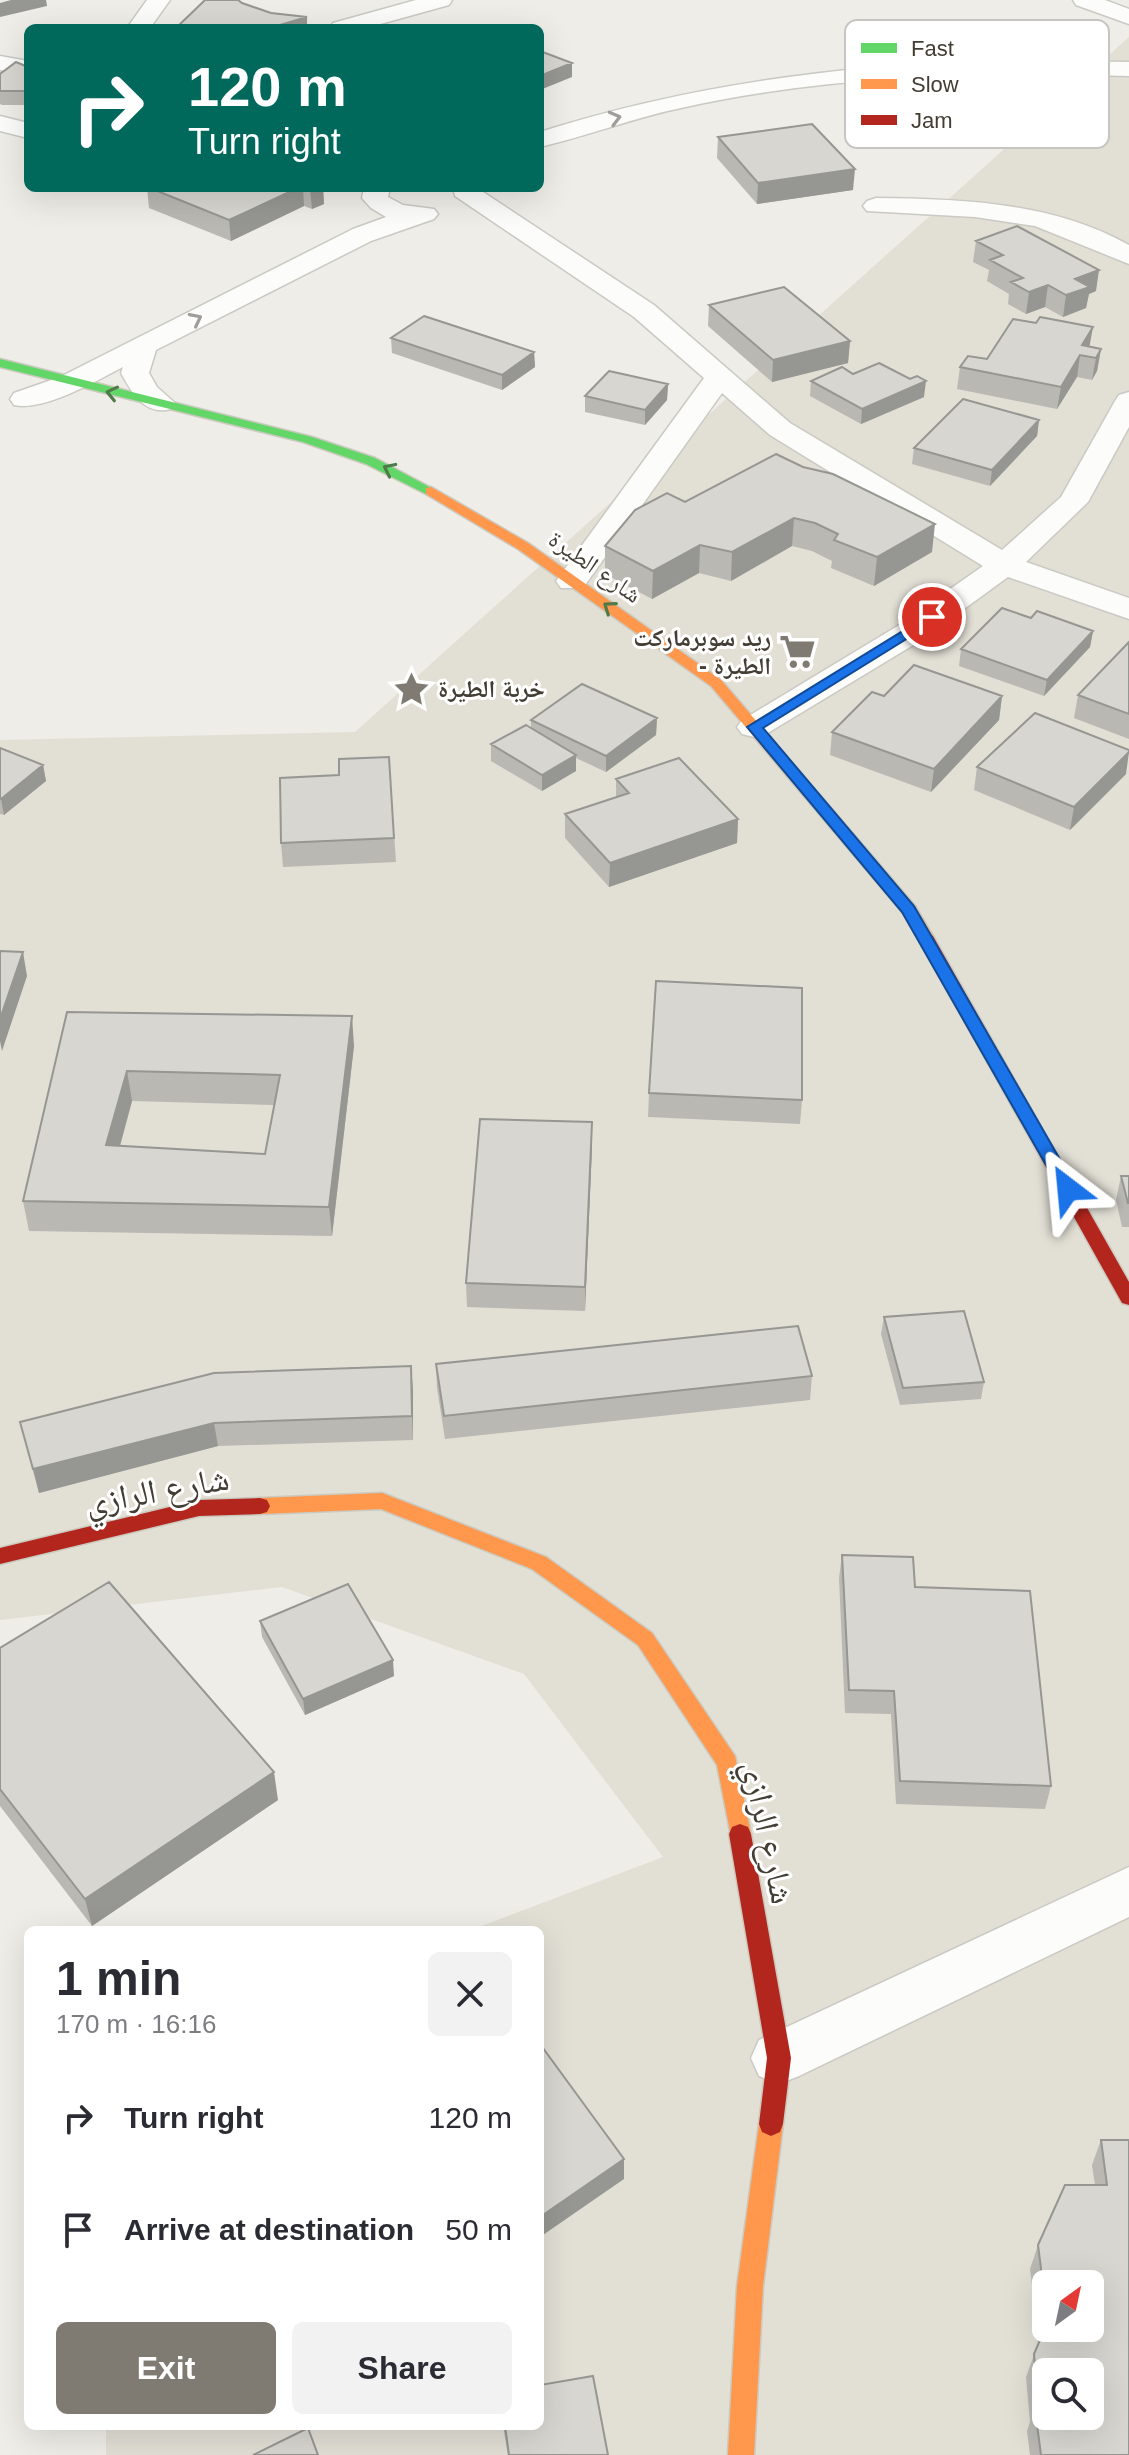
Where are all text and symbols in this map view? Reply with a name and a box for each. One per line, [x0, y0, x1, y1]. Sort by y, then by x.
legend [845, 20, 1109, 148]
text: Fast [911, 36, 954, 61]
text: 120 m [188, 55, 347, 118]
icon: right [56, 56, 160, 160]
text: Slow [911, 72, 959, 97]
text: Jam [911, 108, 953, 133]
one-way arrow [607, 111, 621, 128]
text: Turn right [188, 121, 341, 162]
one-way arrow [188, 313, 203, 328]
one-way arrow [105, 385, 119, 402]
one-way arrow [382, 463, 397, 478]
street label: شارع الطيرة [543, 525, 647, 610]
pin [898, 583, 966, 651]
icon: arrive [910, 595, 954, 639]
one-way arrow [603, 602, 617, 617]
place label: ريد سوبرماركت - الطيرة [633, 624, 771, 680]
supermarket icon: ريد سوبرماركت - الطيرة [778, 633, 816, 671]
place icon: خربة الطيرة [393, 670, 431, 708]
place label: خربة الطيرة [438, 675, 545, 703]
position arrow [1026, 1147, 1110, 1231]
street label: شارع الرازي [82, 1459, 233, 1530]
street label: شارع الرازي [727, 1757, 803, 1909]
text: 1 min [56, 1952, 181, 2005]
button: close [428, 1952, 512, 2036]
text: 170 m · 16:16 [56, 2009, 216, 2039]
icon: right [56, 2096, 100, 2140]
text: Turn right [124, 2101, 263, 2134]
text: 120 m [429, 2101, 512, 2134]
icon: arrive [56, 2208, 100, 2252]
text: Arrive at destination [124, 2213, 414, 2246]
text: 50 m [445, 2213, 512, 2246]
north arrow [1032, 2270, 1104, 2342]
map controls [1032, 2270, 1104, 2430]
button: Exit [56, 2322, 276, 2414]
button: Share [292, 2322, 512, 2414]
button: search [1032, 2358, 1104, 2430]

